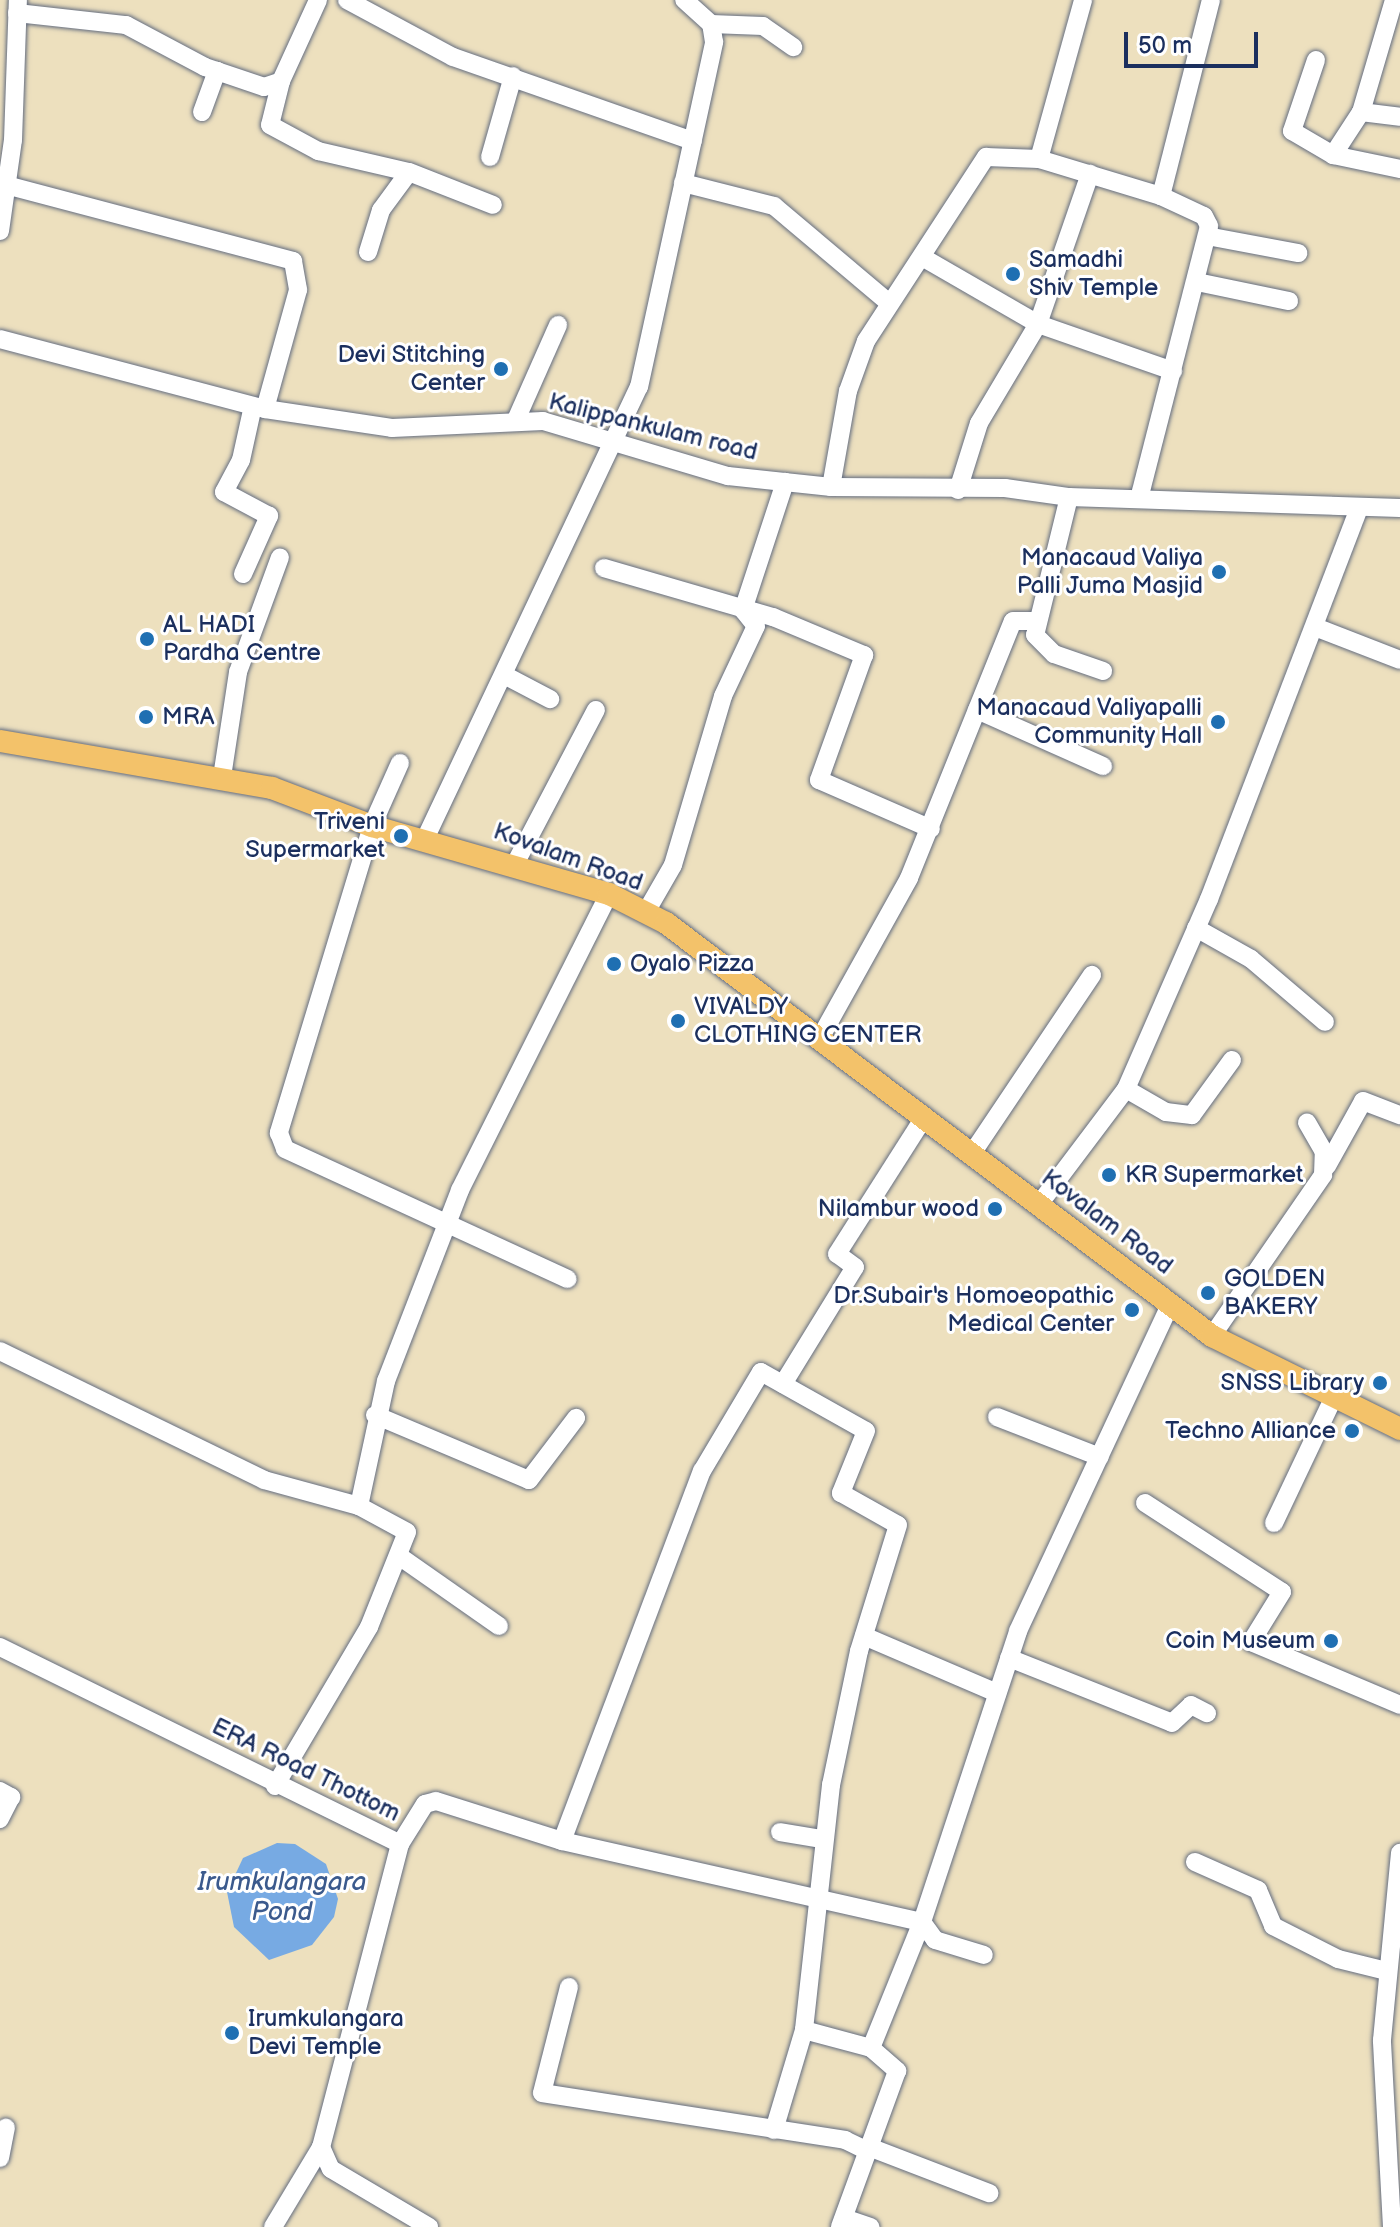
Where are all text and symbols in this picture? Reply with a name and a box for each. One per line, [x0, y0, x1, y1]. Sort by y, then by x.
scale bar [1128, 16, 1262, 66]
text: 50 m [1138, 31, 1192, 60]
place label: Samadhi Shiv Temple [1029, 246, 1159, 302]
marker: Samadhi Shiv Temple [1004, 265, 1022, 283]
place label: Devi Stitching Center [337, 341, 485, 397]
marker: Devi Stitching Center [492, 360, 510, 378]
street label: Kalippankulam road [546, 387, 760, 467]
place label: Manacaud Valiya Palli Juma Masjid [1015, 544, 1203, 600]
marker: Manacaud Valiya Palli Juma Masjid [1210, 563, 1228, 581]
place label: AL HADI Pardha Centre [163, 611, 321, 667]
marker: AL HADI Pardha Centre [138, 630, 156, 648]
place label: Manacaud Valiyapalli Community Hall [976, 694, 1202, 750]
place label: MRA [162, 703, 214, 731]
marker: MRA [137, 708, 155, 726]
marker: Manacaud Valiyapalli Community Hall [1209, 713, 1227, 731]
place label: Triveni Supermarket [245, 808, 385, 864]
street label: Kovalam Road [489, 817, 647, 897]
marker: Triveni Supermarket [392, 827, 410, 845]
place label: Oyalo Pizza [630, 950, 754, 978]
marker: Oyalo Pizza [605, 955, 623, 973]
place label: VIVALDY CLOTHING CENTER [694, 993, 921, 1049]
marker: VIVALDY CLOTHING CENTER [669, 1012, 687, 1030]
place label: KR Supermarket [1125, 1161, 1304, 1189]
street label: Kovalam Road [1036, 1163, 1178, 1281]
marker: KR Supermarket [1100, 1166, 1118, 1184]
place label: Nilambur wood [818, 1195, 979, 1223]
marker: Nilambur wood [986, 1200, 1004, 1218]
place label: GOLDEN BAKERY [1224, 1265, 1325, 1321]
place label: Dr.Subair's Homoeopathic Medical Center [833, 1282, 1114, 1338]
marker: GOLDEN BAKERY [1199, 1284, 1217, 1302]
marker: Dr.Subair's Homoeopathic Medical Center [1121, 1299, 1143, 1321]
place label: SNSS Library [1221, 1369, 1364, 1397]
marker: SNSS Library [1371, 1374, 1389, 1392]
place label: Techno Alliance [1165, 1417, 1336, 1445]
marker: Techno Alliance [1343, 1422, 1361, 1440]
place label: Coin Museum [1165, 1627, 1315, 1655]
marker: Coin Museum [1322, 1632, 1340, 1650]
street label: ERA Road Thottom [207, 1712, 405, 1828]
water label: Irumkulangara Pond [197, 1867, 367, 1928]
place label: Irumkulangara Devi Temple [248, 2005, 404, 2061]
marker: Irumkulangara Devi Temple [223, 2024, 241, 2042]

